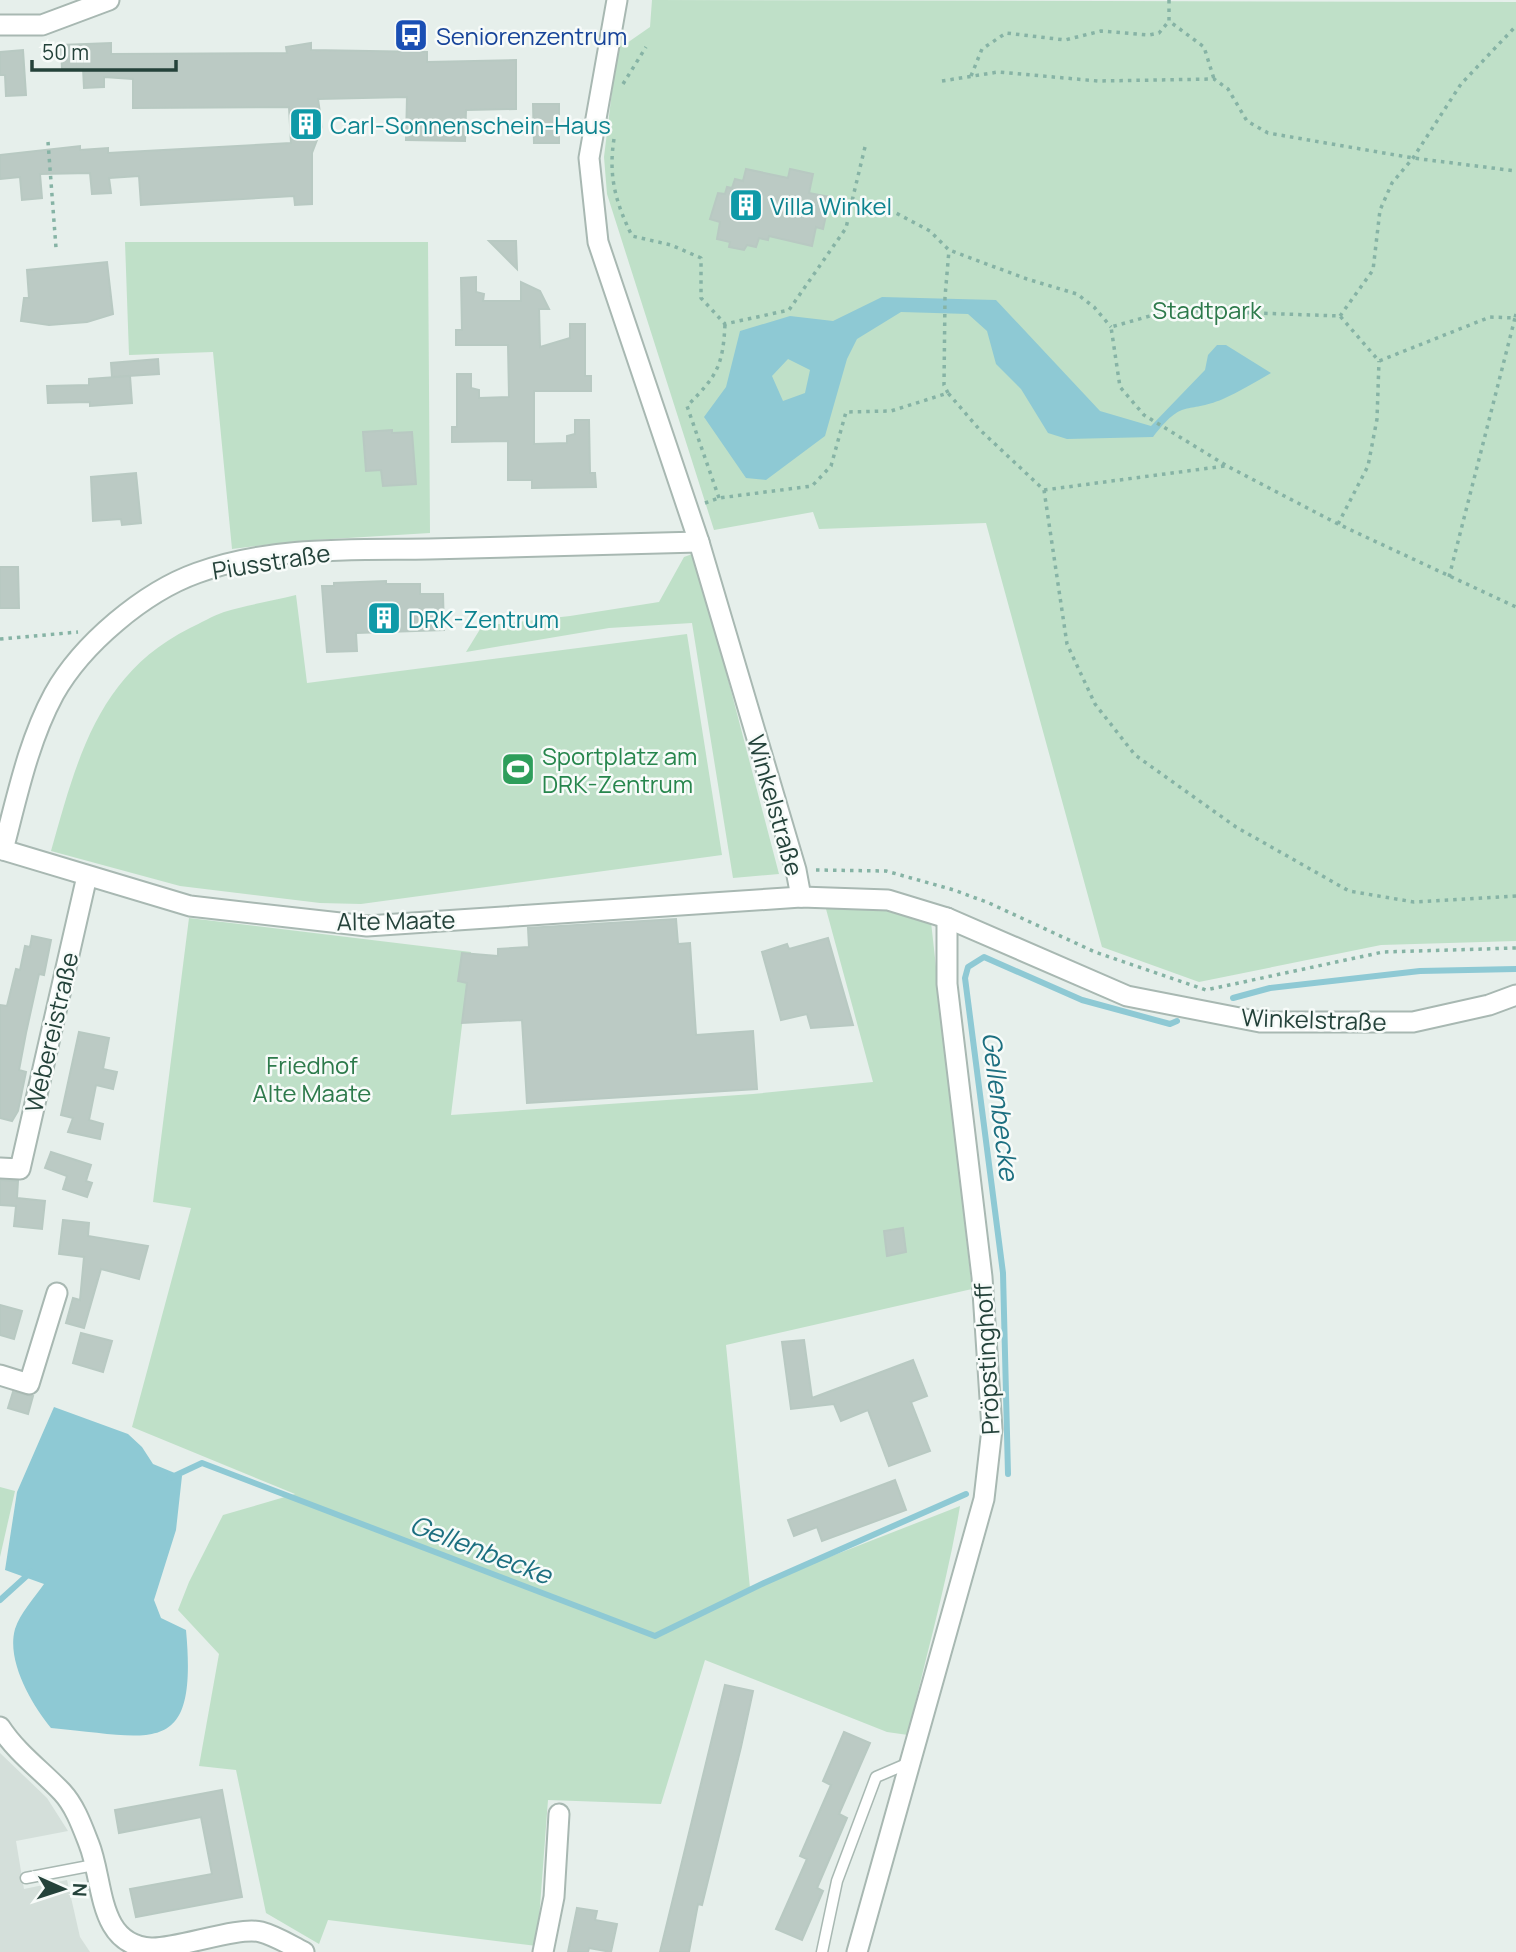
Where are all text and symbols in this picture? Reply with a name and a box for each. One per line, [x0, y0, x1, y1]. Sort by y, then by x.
bus stop icon: Seniorenzentrum [392, 16, 430, 54]
place label: Seniorenzentrum [436, 19, 627, 52]
scale bar [32, 28, 175, 72]
text: 50 m [42, 38, 89, 66]
building icon: Carl-Sonnenschein-Haus [287, 105, 325, 143]
place label: Carl-Sonnenschein-Haus [330, 108, 611, 141]
building icon: Villa Winkel [727, 186, 765, 224]
place label: Villa Winkel [770, 189, 892, 222]
park label: Stadtpark [1152, 293, 1263, 326]
street label: Piusstraße [210, 535, 332, 587]
building icon: DRK-Zentrum [365, 599, 403, 637]
place label: DRK-Zentrum [408, 602, 559, 635]
street label: Winkelstraße [740, 731, 812, 879]
place label: Sportplatz am DRK-Zentrum [542, 739, 697, 800]
sports icon: Sportplatz am DRK-Zentrum [499, 750, 537, 788]
street label: Alte Maate [336, 902, 456, 938]
street label: Webereistraße [17, 949, 85, 1115]
street label: Winkelstraße [1241, 1000, 1387, 1038]
water label: Gellenbecke [974, 1030, 1028, 1184]
park label: Friedhof Alte Maate [253, 1048, 371, 1109]
street label: Pröpstinghoff [966, 1282, 1006, 1436]
water label: Gellenbecke [405, 1506, 559, 1593]
north arrow [28, 1854, 98, 1924]
text: N [67, 1882, 93, 1897]

